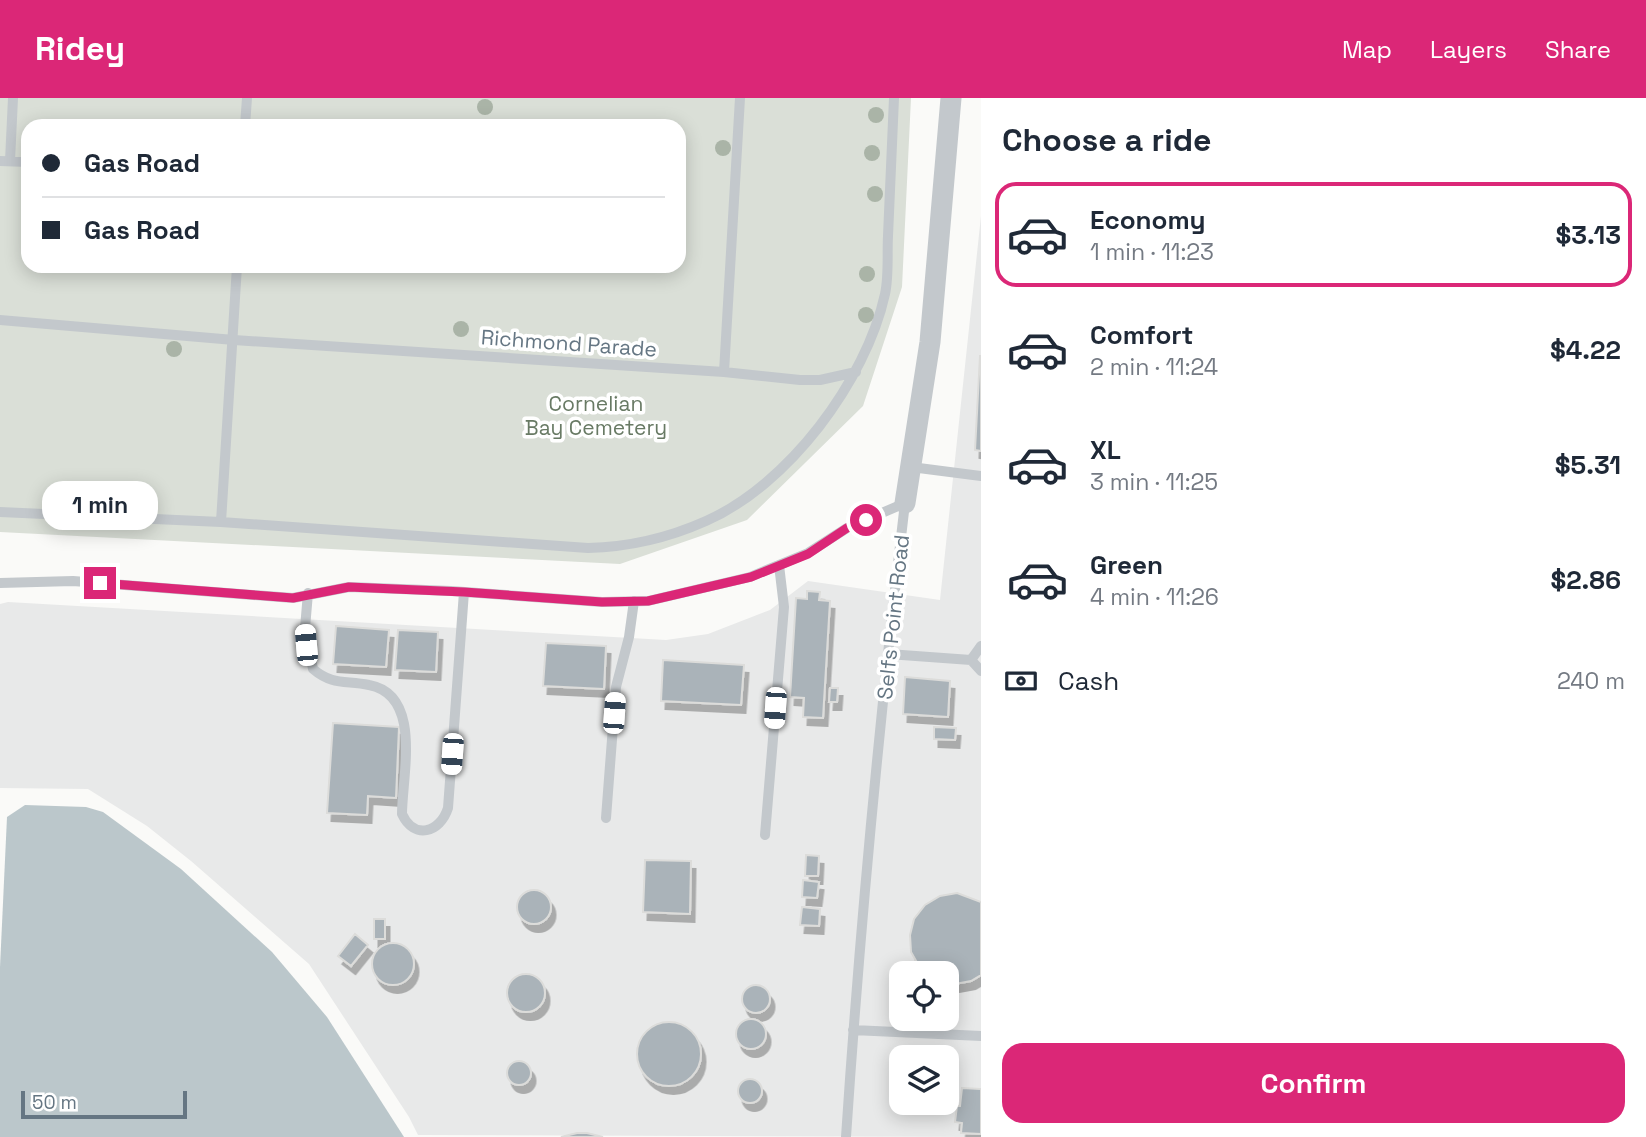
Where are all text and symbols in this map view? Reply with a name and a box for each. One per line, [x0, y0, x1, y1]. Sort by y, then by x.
text: Ridey [35, 28, 125, 70]
text: Map [1342, 34, 1392, 65]
text: Layers [1430, 34, 1507, 65]
text: Share [1545, 34, 1611, 65]
text: Choose a ride [1002, 120, 1212, 160]
text: Gas Road [84, 146, 200, 180]
icon: car [1006, 203, 1069, 266]
text: Economy [1090, 203, 1206, 237]
text: Gas Road [84, 213, 200, 247]
text: $3.13 [1555, 218, 1621, 252]
text: 1 min · 11:23 [1090, 237, 1214, 267]
icon: car [1006, 318, 1069, 381]
text: Comfort [1090, 318, 1193, 352]
street label: Richmond Parade [480, 323, 658, 363]
text: $4.22 [1550, 333, 1621, 367]
text: 2 min · 11:24 [1090, 352, 1218, 382]
park label: Cornelian Bay Cemetery [525, 390, 667, 441]
icon: car [1006, 433, 1069, 496]
text: XL [1090, 433, 1121, 467]
text: $5.31 [1555, 448, 1621, 482]
text: 3 min · 11:25 [1090, 467, 1218, 497]
callout: 1 min [42, 482, 158, 531]
text: 1 min [72, 490, 128, 520]
route start [850, 504, 882, 536]
street label: Selfs Point Road [871, 533, 915, 701]
icon: car [1006, 548, 1069, 611]
text: Green [1090, 548, 1163, 582]
text: $2.86 [1550, 563, 1621, 597]
route end [84, 567, 116, 599]
text: 4 min · 11:26 [1090, 582, 1219, 612]
car [294, 623, 319, 667]
icon: cash [1002, 662, 1040, 700]
text: Cash [1058, 664, 1119, 698]
text: 240 m [1557, 666, 1625, 696]
car [764, 686, 787, 730]
car [603, 691, 626, 735]
car [441, 732, 464, 776]
map controls [889, 961, 959, 1115]
button: locate [889, 961, 959, 1031]
button: Confirm [1002, 1043, 1625, 1123]
button: layers [889, 1045, 959, 1115]
scale bar [21, 1088, 187, 1120]
text: 50 m [32, 1090, 77, 1115]

